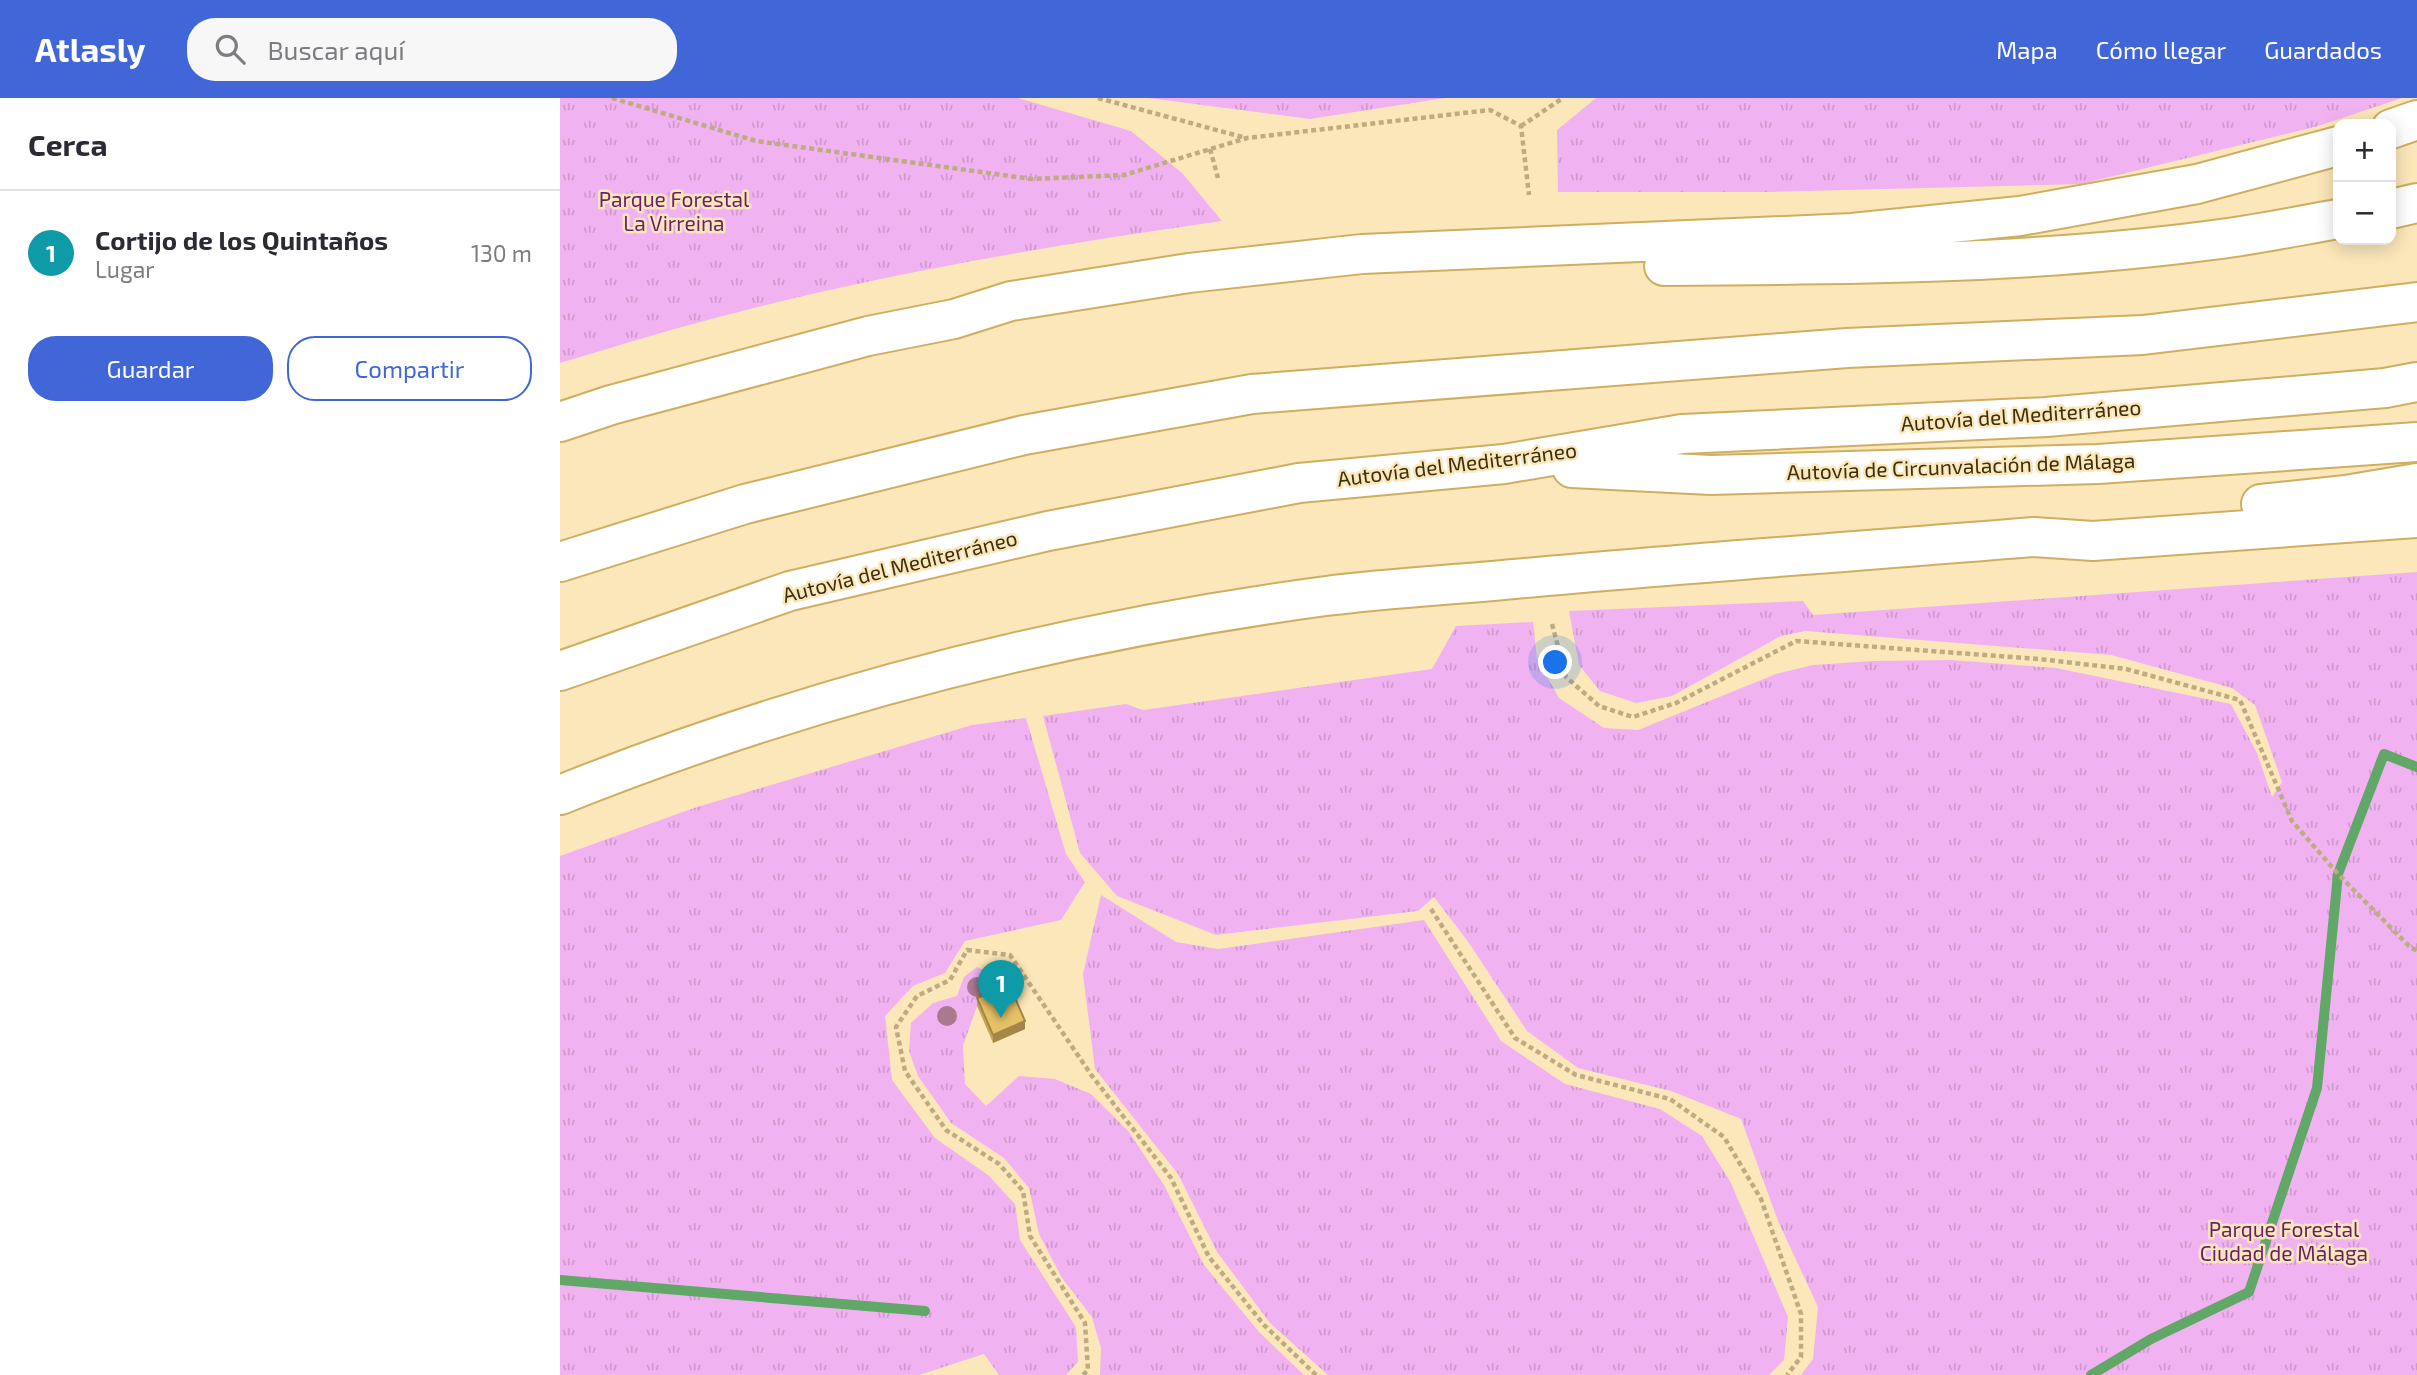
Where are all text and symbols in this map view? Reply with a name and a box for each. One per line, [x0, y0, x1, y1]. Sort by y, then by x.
search box [187, 18, 677, 81]
text: Atlasly [35, 29, 145, 69]
icon: search [211, 30, 249, 68]
text: Buscar aquí [267, 34, 405, 65]
text: Mapa [1996, 35, 2058, 64]
text: Cómo llegar [2096, 35, 2226, 64]
text: Guardados [2264, 35, 2382, 64]
map controls [2333, 119, 2396, 245]
button: + [2333, 119, 2396, 182]
text: Cerca [28, 126, 108, 162]
button: − [2333, 182, 2396, 245]
park label: Parque Forestal La Virreina [599, 186, 750, 235]
text: Cortijo de los Quintaños [95, 224, 388, 255]
text: 1 [46, 239, 56, 267]
text: 130 m [471, 239, 532, 267]
text: Lugar [95, 255, 155, 283]
button: Guardar [28, 336, 273, 401]
button: Compartir [287, 336, 532, 401]
street label: Autovía del Mediterráneo [1900, 394, 2142, 435]
street label: Autovía del Mediterráneo [1336, 436, 1578, 491]
street label: Autovía de Circunvalación de Málaga [1786, 447, 2136, 484]
street label: Autovía del Mediterráneo [780, 524, 1020, 607]
your location [1538, 645, 1572, 679]
pin: 1 [978, 960, 1024, 1018]
park label: Parque Forestal Ciudad de Málaga [2200, 1216, 2368, 1265]

